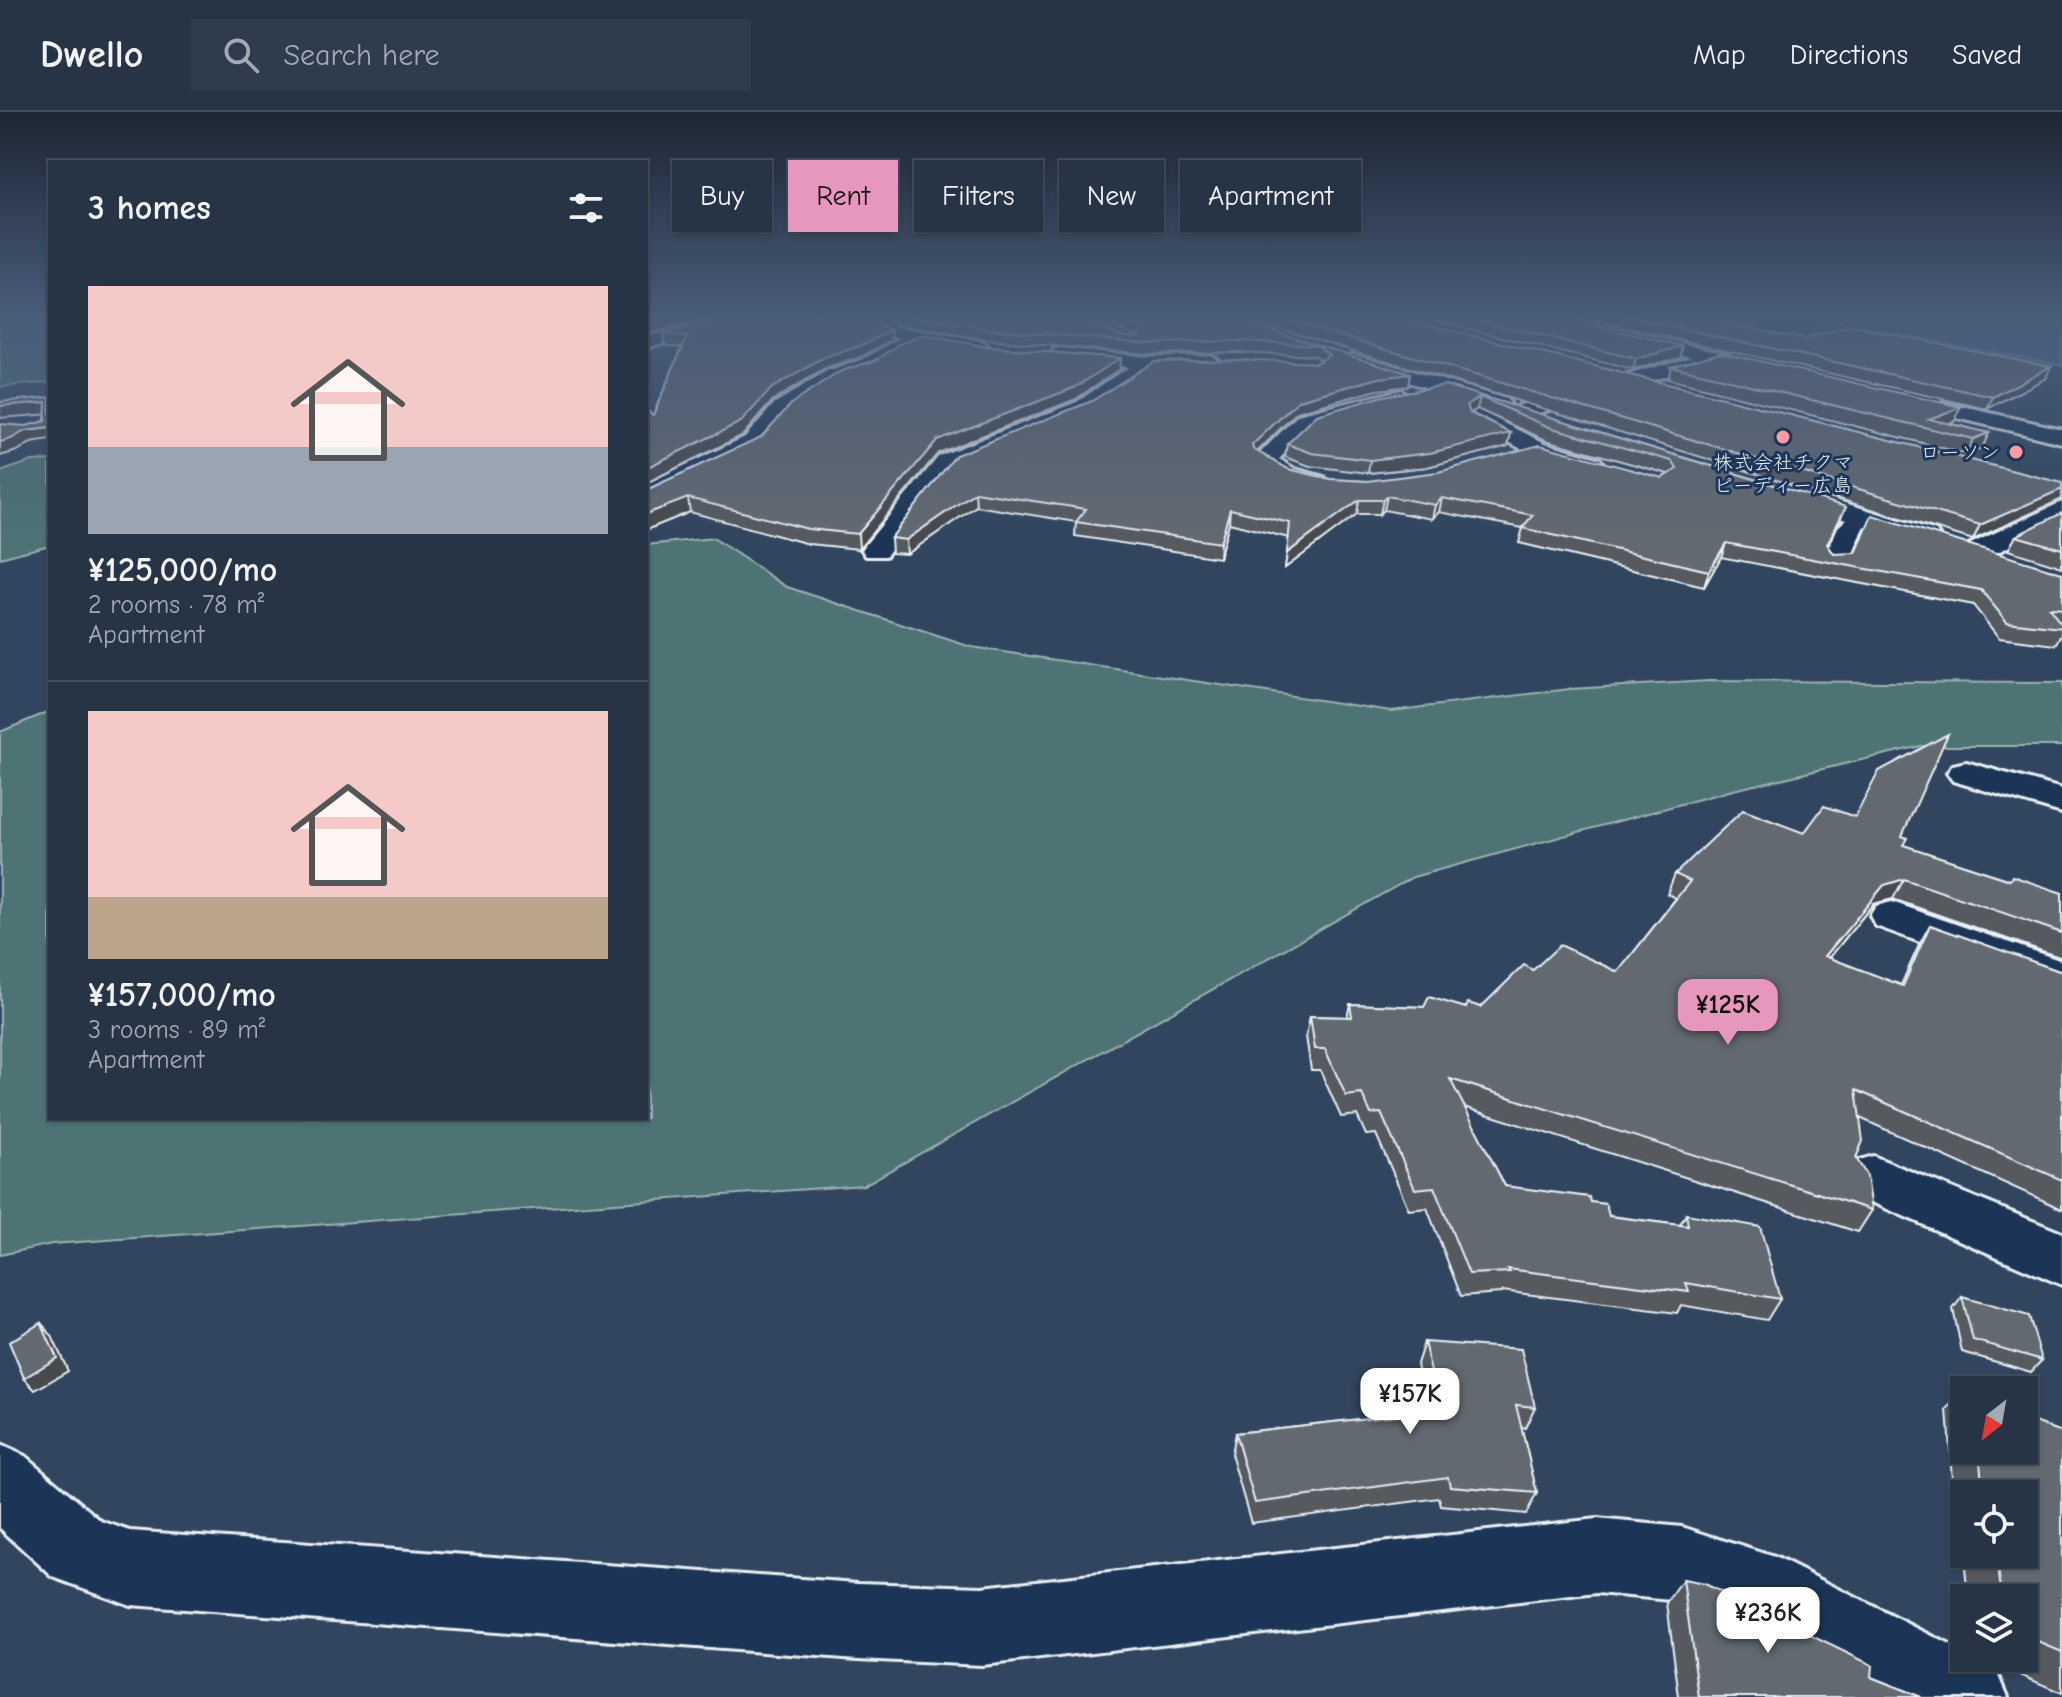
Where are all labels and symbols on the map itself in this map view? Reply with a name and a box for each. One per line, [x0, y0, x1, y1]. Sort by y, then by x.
marker: 株式会社チクマ ピーディー広島 [1774, 428, 1792, 446]
place label: ローソン [1920, 441, 2000, 464]
marker: ローソン [2007, 443, 2025, 461]
place label: 株式会社チクマ ピーディー広島 [1713, 451, 1853, 497]
pin: ¥125K [1672, 979, 1784, 1047]
pin: ¥157K [1354, 1368, 1466, 1436]
north arrow [1950, 1376, 2038, 1464]
pin: ¥236K [1712, 1587, 1824, 1655]

